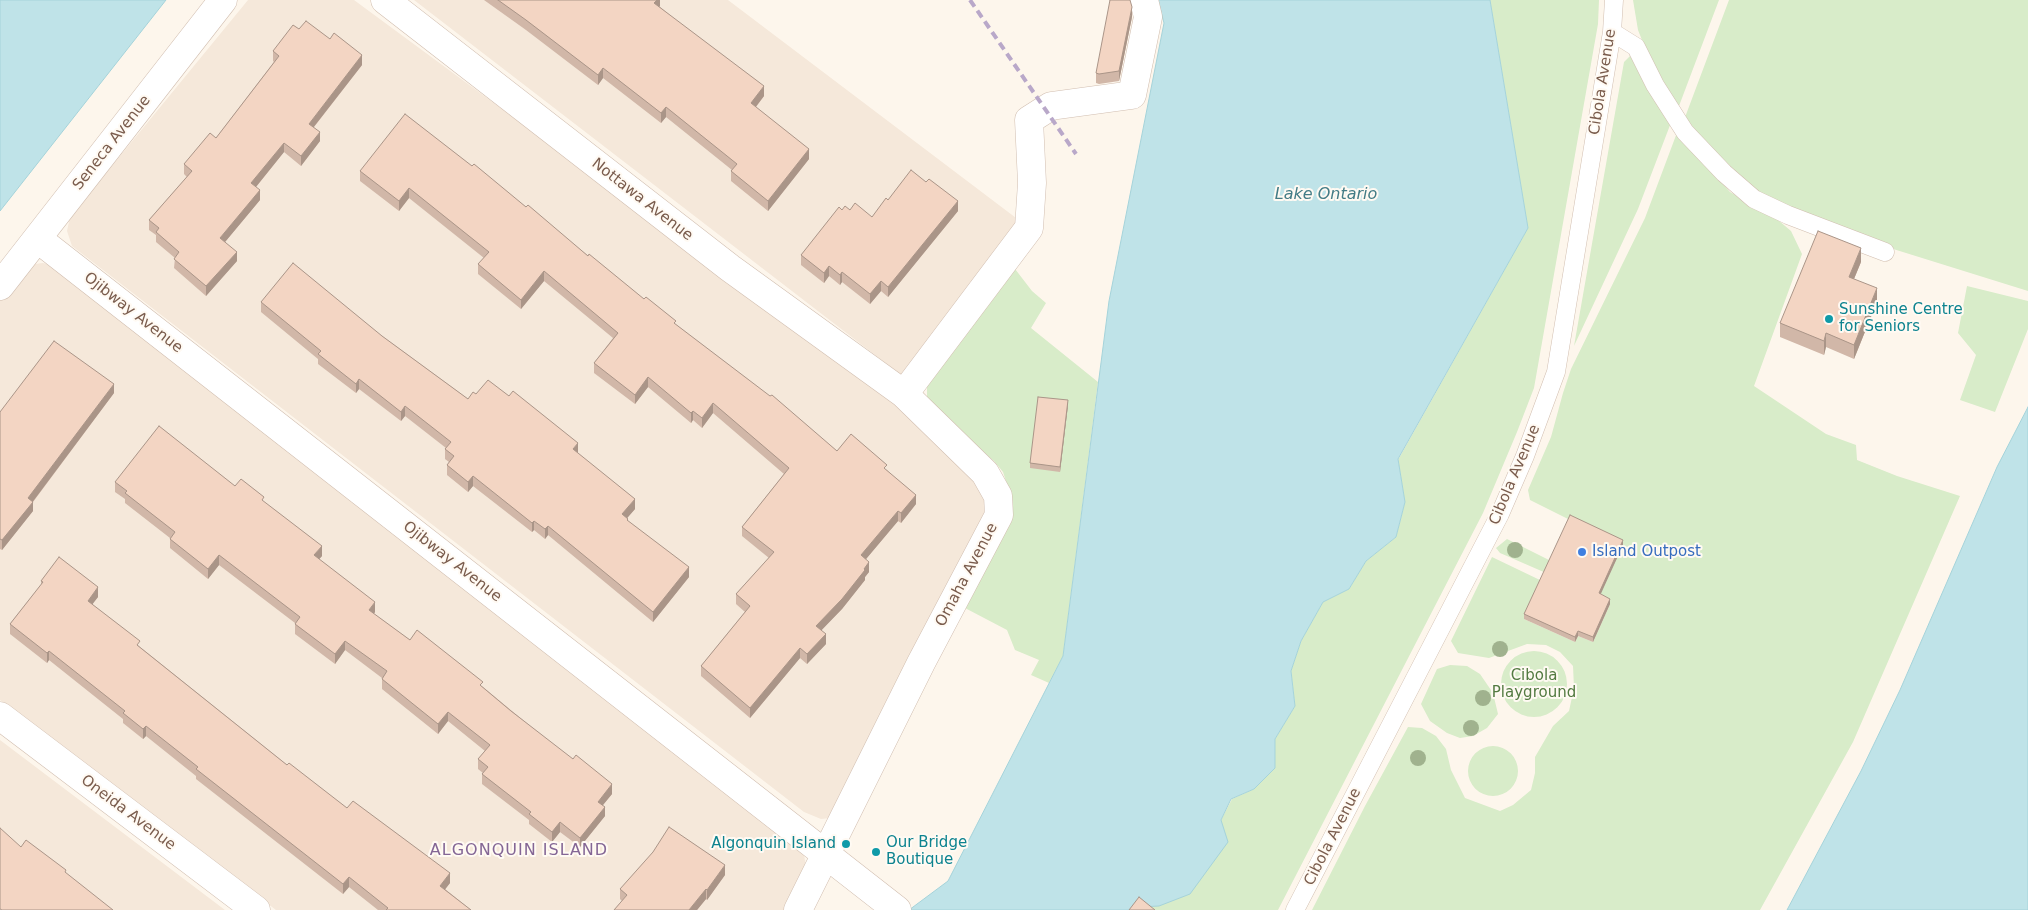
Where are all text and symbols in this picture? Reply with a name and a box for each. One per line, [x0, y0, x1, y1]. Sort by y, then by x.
street label: Cibola Avenue [1586, 28, 1620, 136]
street label: Seneca Avenue [69, 92, 155, 194]
street label: Nottawa Avenue [588, 155, 696, 245]
water label: Lake Ontario [1275, 185, 1377, 205]
street label: Ojibway Avenue [80, 269, 186, 357]
place label: Sunshine Centre for Seniors [1839, 301, 1963, 336]
marker: Sunshine Centre for Seniors [1823, 313, 1835, 325]
street label: Cibola Avenue [1486, 422, 1544, 528]
street label: Ojibway Avenue [399, 518, 505, 606]
street label: Omaha Avenue [932, 520, 1002, 630]
place label: Island Outpost [1592, 543, 1701, 561]
marker: Island Outpost [1576, 546, 1588, 558]
park label: Cibola Playground [1492, 667, 1576, 702]
street label: Oneida Avenue [77, 772, 179, 854]
street label: Cibola Avenue [1301, 785, 1365, 889]
place label: Our Bridge Boutique [886, 834, 967, 869]
place label: Algonquin Island [711, 835, 836, 853]
marker: Algonquin Island [840, 838, 852, 850]
district label: ALGONQUIN ISLAND [428, 841, 610, 861]
marker: Our Bridge Boutique [870, 846, 882, 858]

